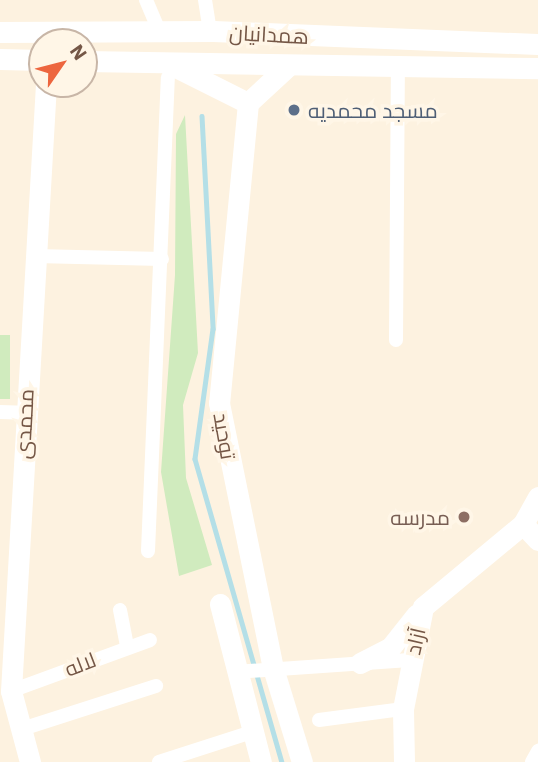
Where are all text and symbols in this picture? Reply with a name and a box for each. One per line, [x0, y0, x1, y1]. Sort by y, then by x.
street label: همدانیان [229, 19, 309, 49]
north arrow [28, 28, 98, 98]
text: N [65, 40, 92, 65]
place label: مسجد محمدیه [308, 97, 438, 123]
marker: مسجد محمدیه [286, 102, 302, 118]
street label: محمدی [10, 388, 38, 460]
street label: توحید [209, 411, 241, 461]
place label: مدرسه [390, 504, 450, 530]
marker: مدرسه [456, 509, 472, 525]
street label: آزاد [400, 625, 430, 657]
street label: لاله [61, 647, 99, 681]

